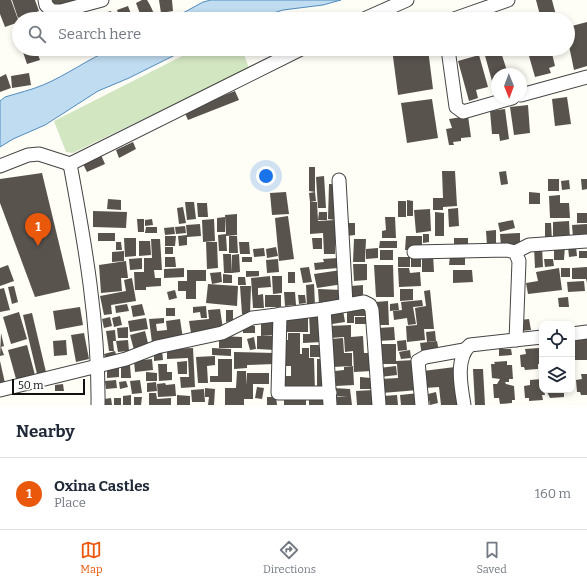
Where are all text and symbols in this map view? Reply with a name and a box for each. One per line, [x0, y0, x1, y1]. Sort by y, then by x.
search box [12, 12, 575, 56]
icon: search [26, 23, 48, 45]
text: Search here [58, 25, 141, 43]
north arrow [491, 68, 527, 104]
your location [256, 166, 276, 186]
pin: 1 [25, 213, 51, 246]
map controls [539, 321, 575, 393]
button: locate [539, 321, 575, 357]
button: layers [539, 357, 575, 393]
scale bar [12, 377, 85, 396]
text: 50 m [18, 379, 44, 392]
text: Nearby [16, 421, 75, 442]
text: Oxina Castles [54, 477, 150, 495]
text: 1 [26, 486, 32, 501]
text: 160 m [535, 486, 571, 501]
text: Place [54, 495, 86, 510]
tab: Map [80, 539, 102, 576]
tab: Directions [263, 539, 316, 576]
tab: Saved [476, 539, 507, 576]

